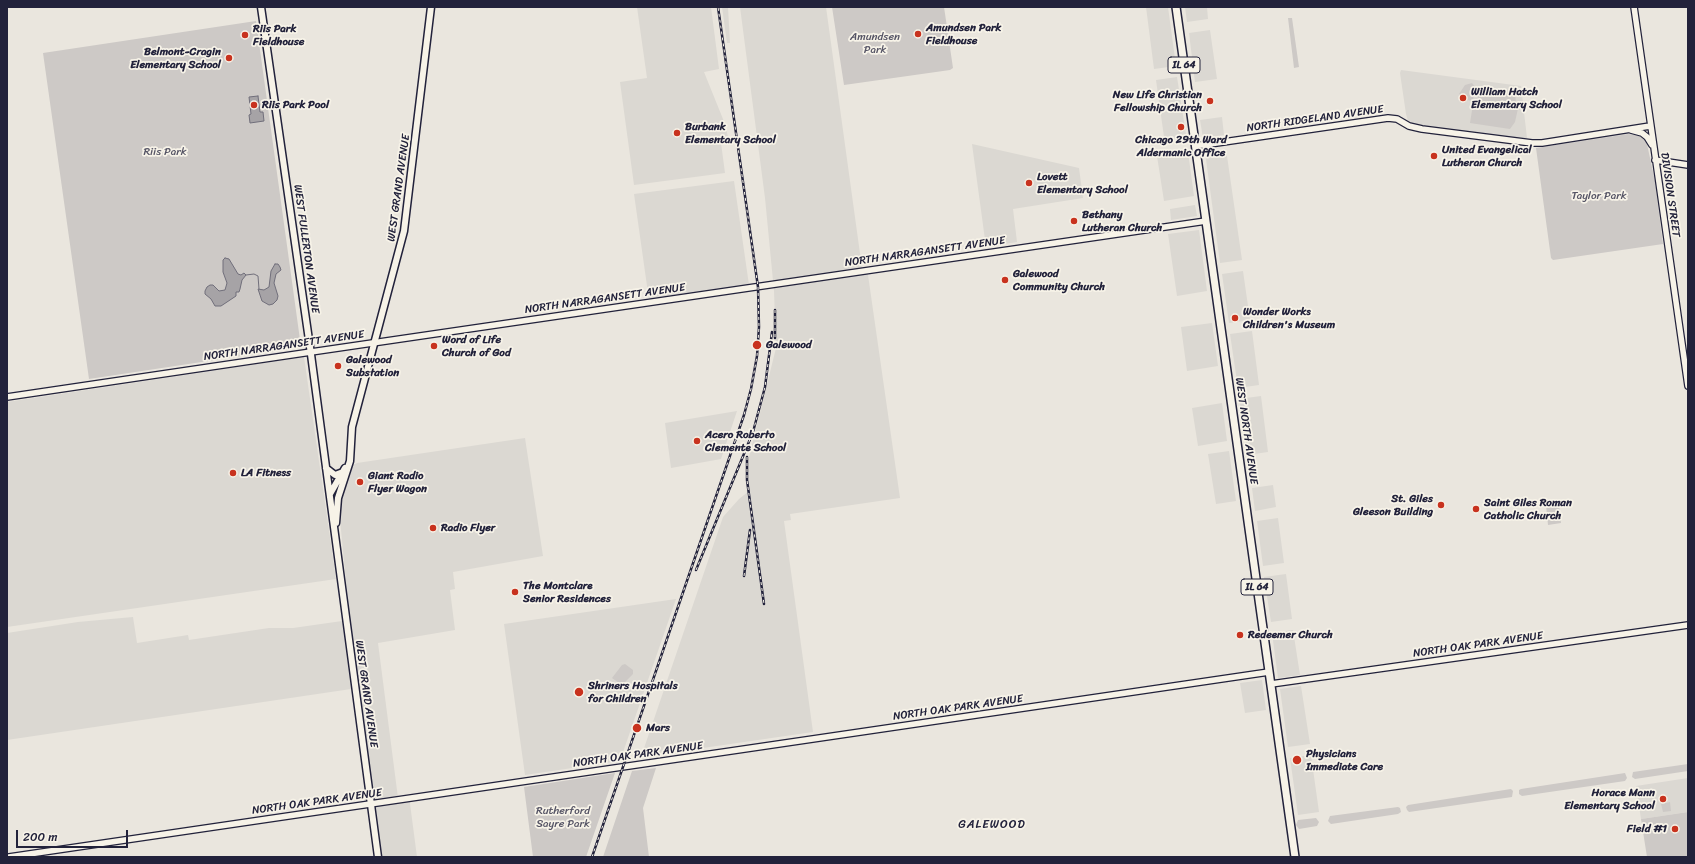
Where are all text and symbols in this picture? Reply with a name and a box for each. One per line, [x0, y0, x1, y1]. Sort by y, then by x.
place label: Amundsen Park Fieldhouse [926, 21, 1001, 47]
place label: Riis Park Fieldhouse [253, 22, 304, 48]
marker: Amundsen Park Fieldhouse [913, 29, 923, 39]
marker: Riis Park Fieldhouse [240, 30, 250, 40]
park label: Amundsen Park [850, 30, 900, 56]
place label: Belmont-Cragin Elementary School [130, 45, 221, 71]
marker: Belmont-Cragin Elementary School [224, 53, 234, 63]
road number: IL 64 [1168, 57, 1200, 73]
place label: William Hatch Elementary School [1471, 85, 1562, 111]
place label: New Life Christian Fellowship Church [1113, 88, 1202, 114]
marker: William Hatch Elementary School [1458, 93, 1468, 103]
marker: New Life Christian Fellowship Church [1205, 96, 1215, 106]
place label: Riis Park Pool [262, 98, 329, 112]
marker: Riis Park Pool [249, 100, 259, 110]
street label: NORTH RIDGELAND AVENUE [1246, 103, 1384, 135]
place label: Burbank Elementary School [685, 120, 776, 146]
marker: Chicago 29th Ward Aldermanic Office [1176, 122, 1186, 132]
marker: Burbank Elementary School [672, 128, 682, 138]
street label: WEST GRAND AVENUE [385, 133, 413, 243]
place label: Chicago 29th Ward Aldermanic Office [1135, 133, 1227, 159]
place label: United Evangelical Lutheran Church [1442, 143, 1532, 169]
park label: Riis Park [143, 145, 187, 159]
marker: United Evangelical Lutheran Church [1429, 151, 1439, 161]
street label: DIVISION STREET [1658, 152, 1682, 238]
place label: Lovett Elementary School [1037, 170, 1128, 196]
marker: Lovett Elementary School [1024, 178, 1034, 188]
street label: WEST FULLERTON AVENUE [290, 184, 322, 314]
park label: Taylor Park [1572, 189, 1626, 203]
place label: Bethany Lutheran Church [1082, 208, 1162, 234]
marker: Bethany Lutheran Church [1069, 216, 1079, 226]
street label: NORTH NARRAGANSETT AVENUE [844, 234, 1006, 270]
place label: Galewood Community Church [1013, 267, 1105, 293]
marker: Galewood Community Church [1000, 275, 1010, 285]
street label: NORTH NARRAGANSETT AVENUE [524, 281, 686, 317]
place label: Wonder Works Children's Museum [1243, 305, 1335, 331]
marker: Wonder Works Children's Museum [1230, 313, 1240, 323]
street label: NORTH NARRAGANSETT AVENUE [203, 328, 365, 364]
place label: Word of Life Church of God [442, 333, 511, 359]
place label: Galewood [766, 338, 812, 352]
marker: Galewood [751, 339, 763, 351]
marker: Word of Life Church of God [429, 341, 439, 351]
place label: Galewood Substation [346, 353, 399, 379]
marker: Galewood Substation [333, 361, 343, 371]
street label: WEST NORTH AVENUE [1232, 377, 1260, 485]
place label: Acero Roberto Clemente School [705, 428, 786, 454]
marker: Acero Roberto Clemente School [692, 436, 702, 446]
place label: LA Fitness [241, 466, 291, 480]
marker: LA Fitness [228, 468, 238, 478]
place label: Giant Radio Flyer Wagon [368, 469, 427, 495]
marker: Giant Radio Flyer Wagon [355, 477, 365, 487]
place label: St. Giles Gleeson Building [1353, 492, 1433, 518]
place label: Saint Giles Roman Catholic Church [1484, 496, 1572, 522]
marker: St. Giles Gleeson Building [1436, 500, 1446, 510]
marker: Saint Giles Roman Catholic Church [1471, 504, 1481, 514]
place label: Radio Flyer [441, 521, 495, 535]
marker: Radio Flyer [428, 523, 438, 533]
place label: The Montclare Senior Residences [523, 579, 611, 605]
road number: IL 64 [1241, 579, 1273, 595]
marker: The Montclare Senior Residences [510, 587, 520, 597]
place label: Redeemer Church [1248, 628, 1333, 642]
street label: NORTH OAK PARK AVENUE [1412, 629, 1544, 661]
marker: Redeemer Church [1235, 630, 1245, 640]
street label: WEST GRAND AVENUE [352, 639, 380, 749]
place label: Shriners Hospitals for Children [588, 679, 678, 705]
marker: Shriners Hospitals for Children [573, 686, 585, 698]
street label: NORTH OAK PARK AVENUE [892, 692, 1024, 724]
place label: Mars [646, 721, 670, 735]
marker: Mars [631, 722, 643, 734]
street label: NORTH OAK PARK AVENUE [572, 739, 704, 771]
place label: Physicians Immediate Care [1306, 747, 1383, 773]
marker: Physicians Immediate Care [1291, 754, 1303, 766]
street label: NORTH OAK PARK AVENUE [251, 786, 383, 818]
place label: Horace Mann Elementary School [1564, 786, 1655, 812]
marker: Horace Mann Elementary School [1658, 794, 1668, 804]
park label: Rutherford Sayre Park [536, 804, 590, 830]
district label: GALEWOOD [958, 818, 1026, 832]
scale bar [18, 822, 130, 848]
place label: Field #1 [1627, 822, 1667, 836]
marker: Field #1 [1670, 824, 1680, 834]
text: 200 m [23, 826, 57, 848]

